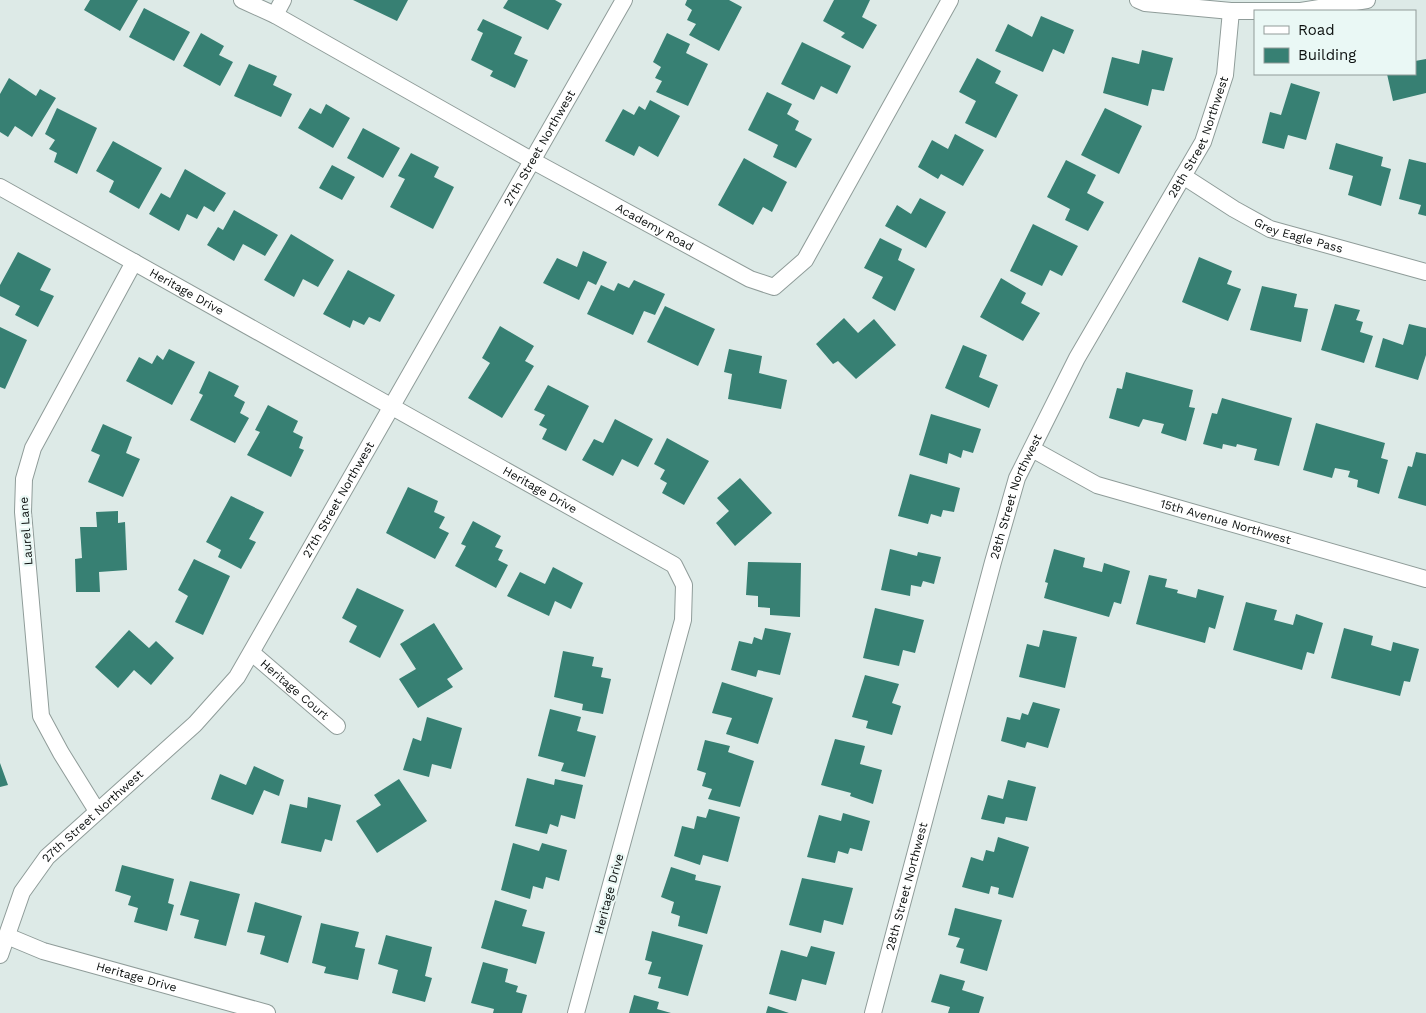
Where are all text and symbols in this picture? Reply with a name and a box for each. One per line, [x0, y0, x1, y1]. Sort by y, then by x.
legend [1254, 10, 1416, 75]
text: Road [1298, 21, 1335, 39]
text: Building [1298, 46, 1356, 64]
street label: 28th Street Northwest [1165, 74, 1231, 200]
street label: 27th Street Northwest [501, 88, 578, 209]
street label: Academy Road [613, 200, 696, 254]
street label: Grey Eagle Pass [1252, 215, 1344, 256]
street label: Heritage Drive [147, 265, 226, 318]
street label: 28th Street Northwest [987, 432, 1045, 561]
street label: 27th Street Northwest [300, 439, 377, 560]
street label: Heritage Drive [500, 463, 580, 516]
street label: Laurel Lane [17, 496, 35, 566]
street label: 15th Avenue Northwest [1159, 496, 1293, 547]
street label: Heritage Court [258, 656, 331, 723]
street label: 27th Street Northwest [39, 767, 146, 865]
street label: 28th Street Northwest [883, 821, 930, 952]
street label: Heritage Drive [592, 852, 626, 936]
street label: Heritage Drive [95, 959, 178, 995]

